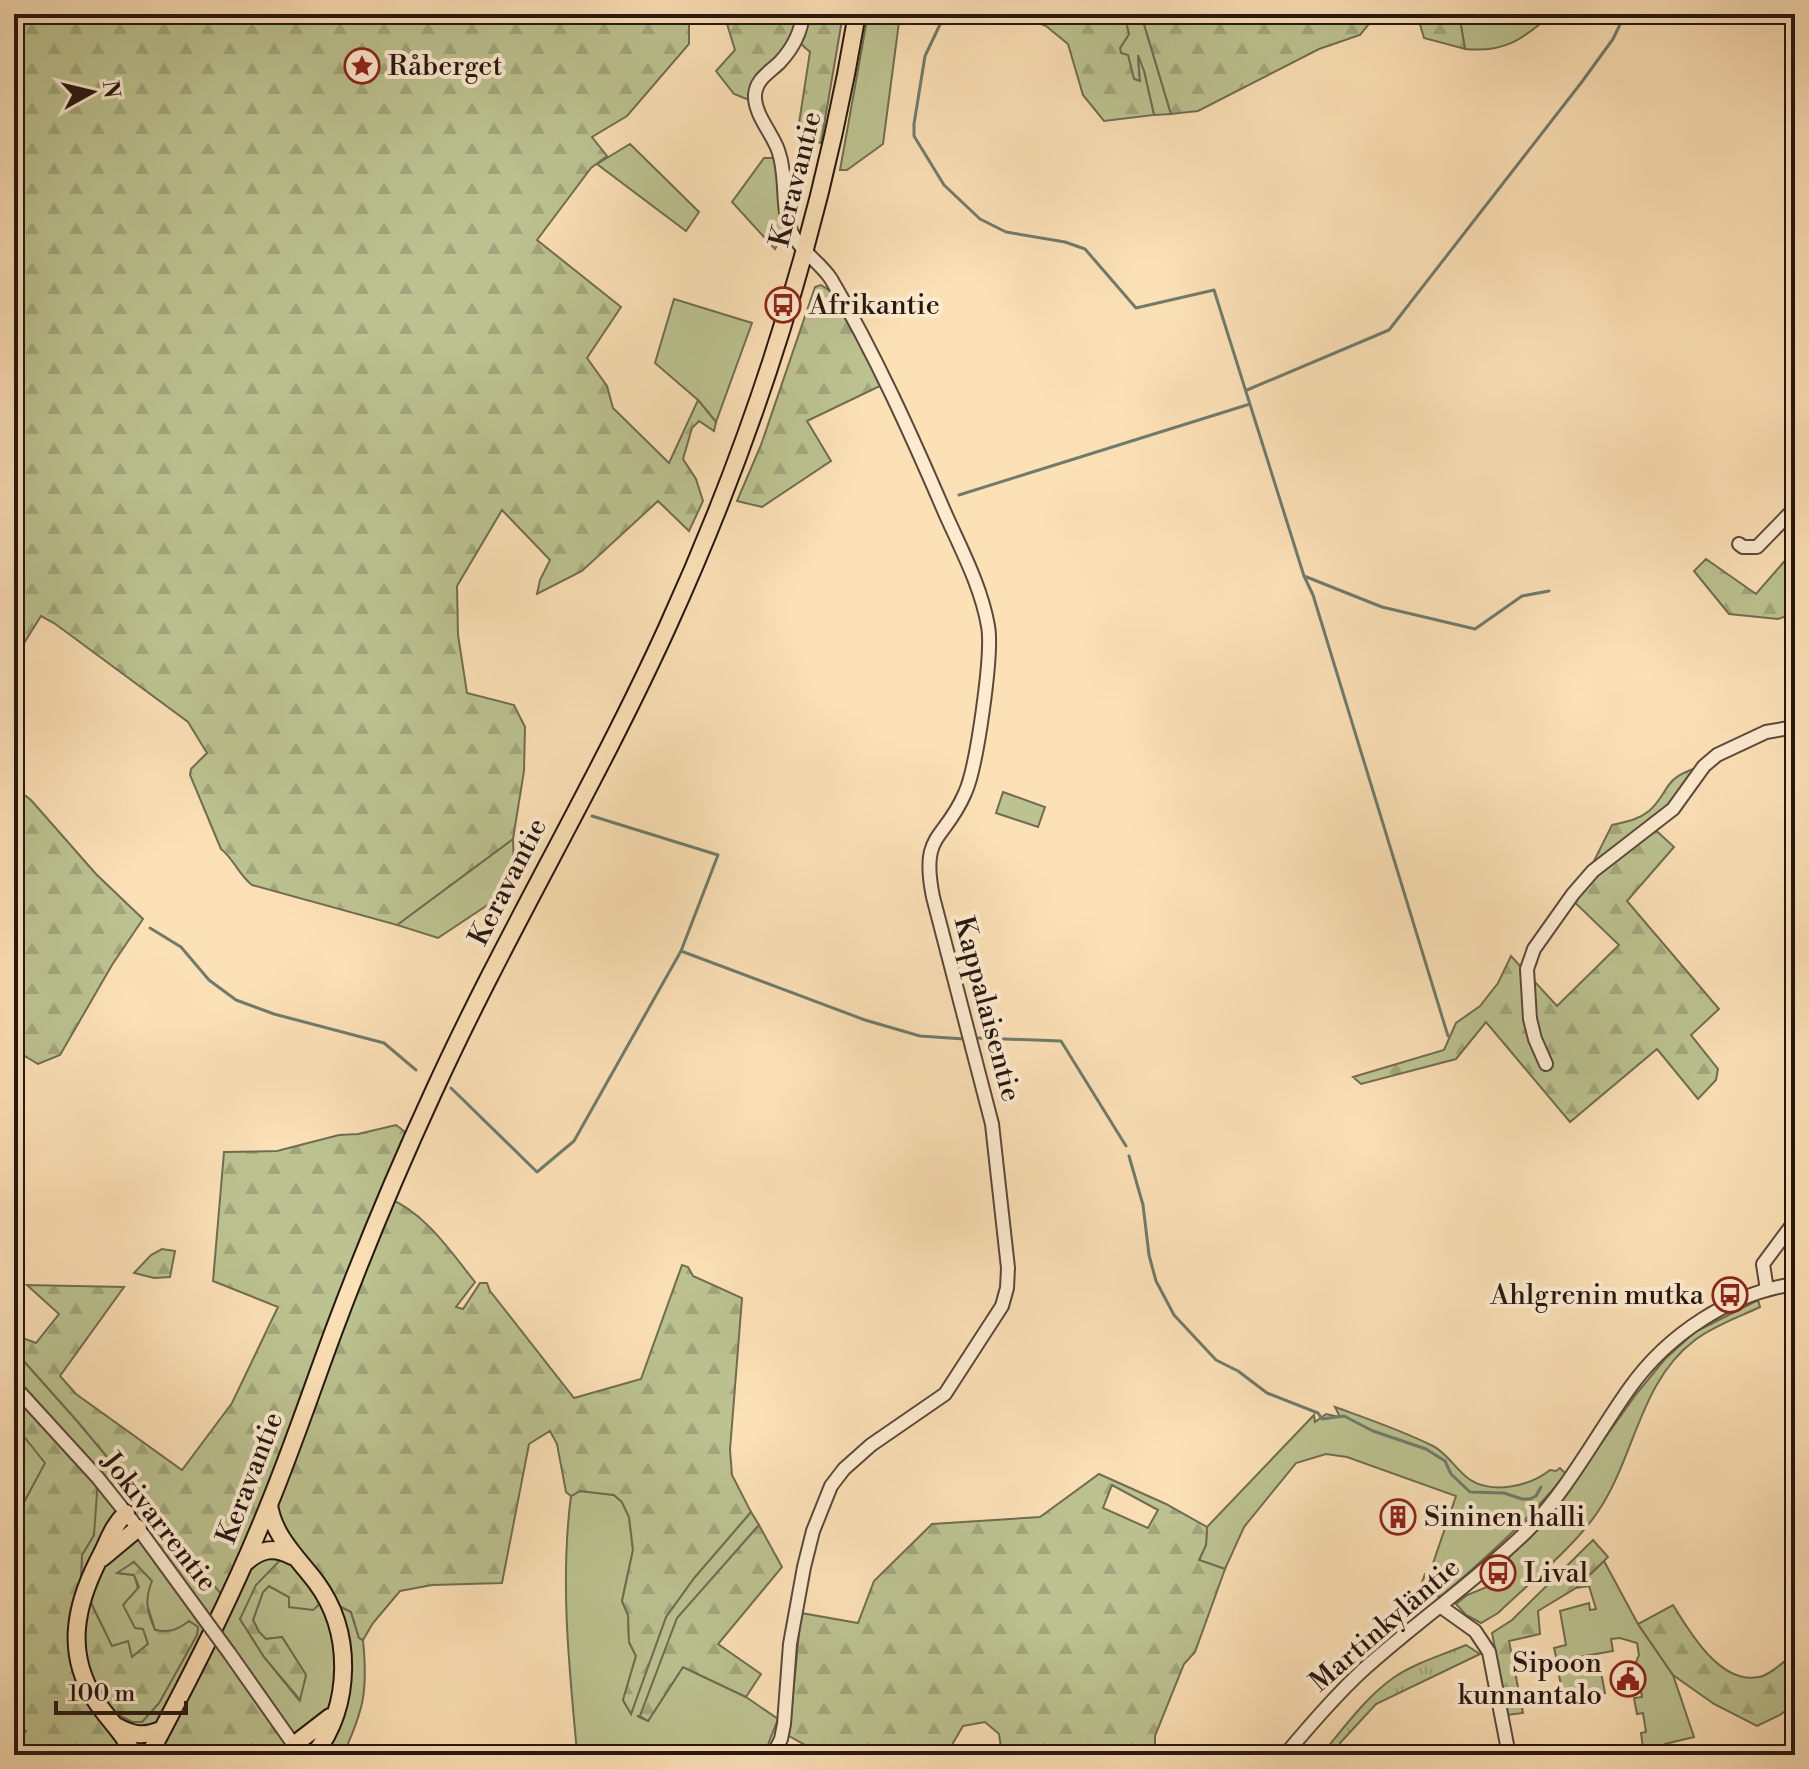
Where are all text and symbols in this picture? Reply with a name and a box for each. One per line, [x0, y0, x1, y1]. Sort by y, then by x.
place icon: Råberget [343, 47, 381, 85]
place label: Råberget [388, 49, 502, 84]
north arrow [52, 52, 132, 132]
text: N [96, 79, 125, 101]
street label: Keravantie [762, 108, 830, 250]
bus stop icon: Afrikantie [764, 286, 802, 324]
place label: Afrikantie [808, 288, 940, 323]
street label: Keravantie [461, 812, 555, 952]
street label: Kappalaisentie [945, 913, 1029, 1105]
bus stop icon: Ahlgrenin mutka [1711, 1276, 1749, 1314]
place label: Ahlgrenin mutka [1489, 1278, 1705, 1313]
street label: Keravantie [209, 1407, 291, 1549]
street label: Jokivarrentie [93, 1444, 225, 1599]
building icon: Sininen halli [1379, 1498, 1417, 1536]
place label: Sininen halli [1424, 1500, 1585, 1535]
street label: Martinkyläntie [1303, 1550, 1467, 1700]
bus stop icon: Lival [1479, 1554, 1517, 1592]
place label: Lival [1524, 1556, 1588, 1591]
place label: Sipoon kunnantalo [1458, 1646, 1602, 1713]
public building icon: Sipoon kunnantalo [1609, 1660, 1647, 1698]
scale bar [56, 1665, 186, 1715]
text: 100 m [68, 1679, 135, 1709]

